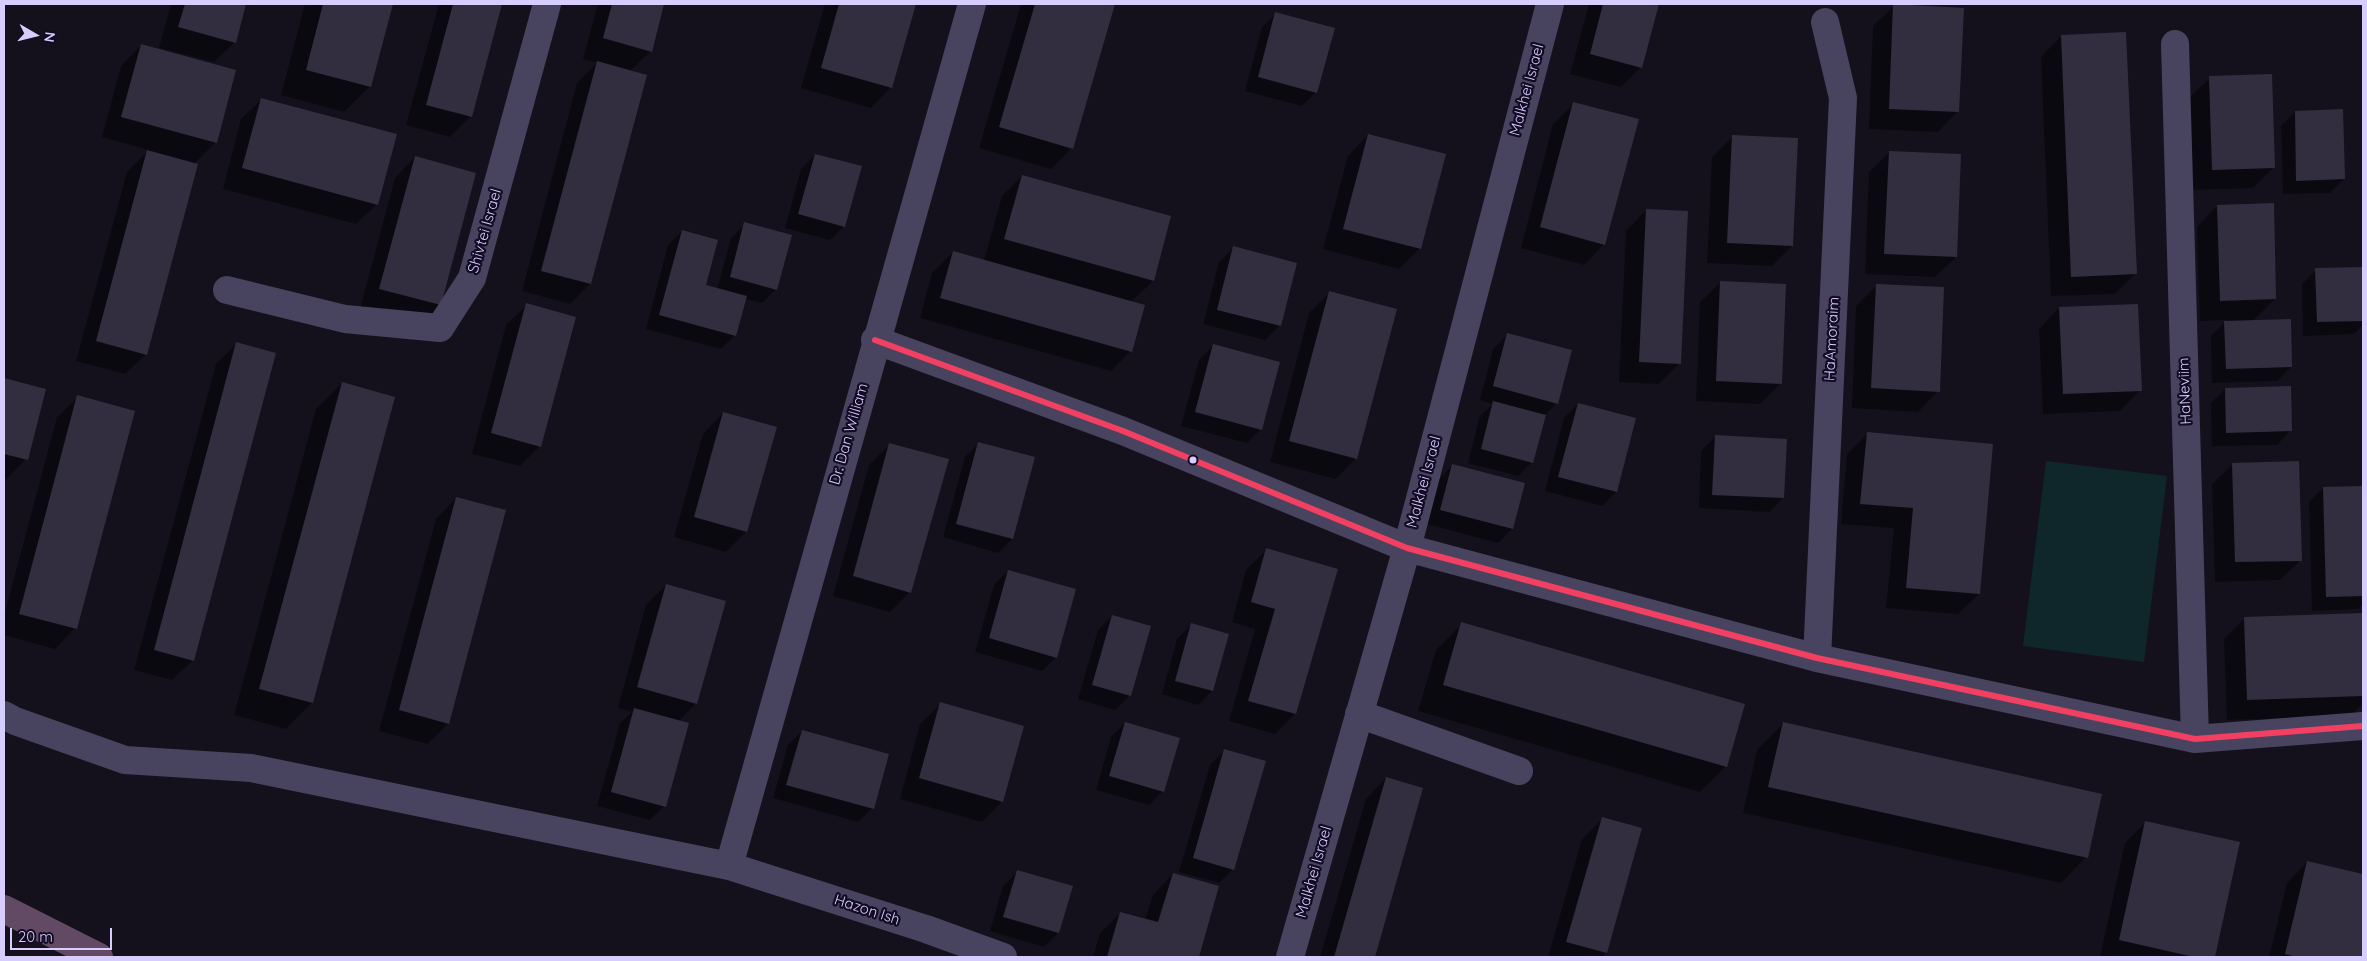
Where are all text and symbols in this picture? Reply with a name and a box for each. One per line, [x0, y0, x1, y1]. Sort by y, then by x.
north arrow [10, 10, 60, 60]
text: N [40, 31, 59, 43]
street label: Malkhei Israel [1506, 42, 1548, 138]
street label: Shivtei Israel [464, 187, 506, 275]
street label: HaAmoraim [1821, 296, 1843, 382]
street label: HaNeviim [2175, 357, 2195, 425]
street label: Dr. Dan William [826, 381, 872, 487]
street label: Malkhei Israel [1403, 434, 1445, 530]
unlabelled marker [1188, 455, 1198, 465]
street label: Malkhei Israel [1292, 824, 1336, 920]
street label: Hazon Ish [832, 891, 902, 929]
scale bar [12, 918, 115, 950]
text: 20 m [18, 927, 53, 946]

